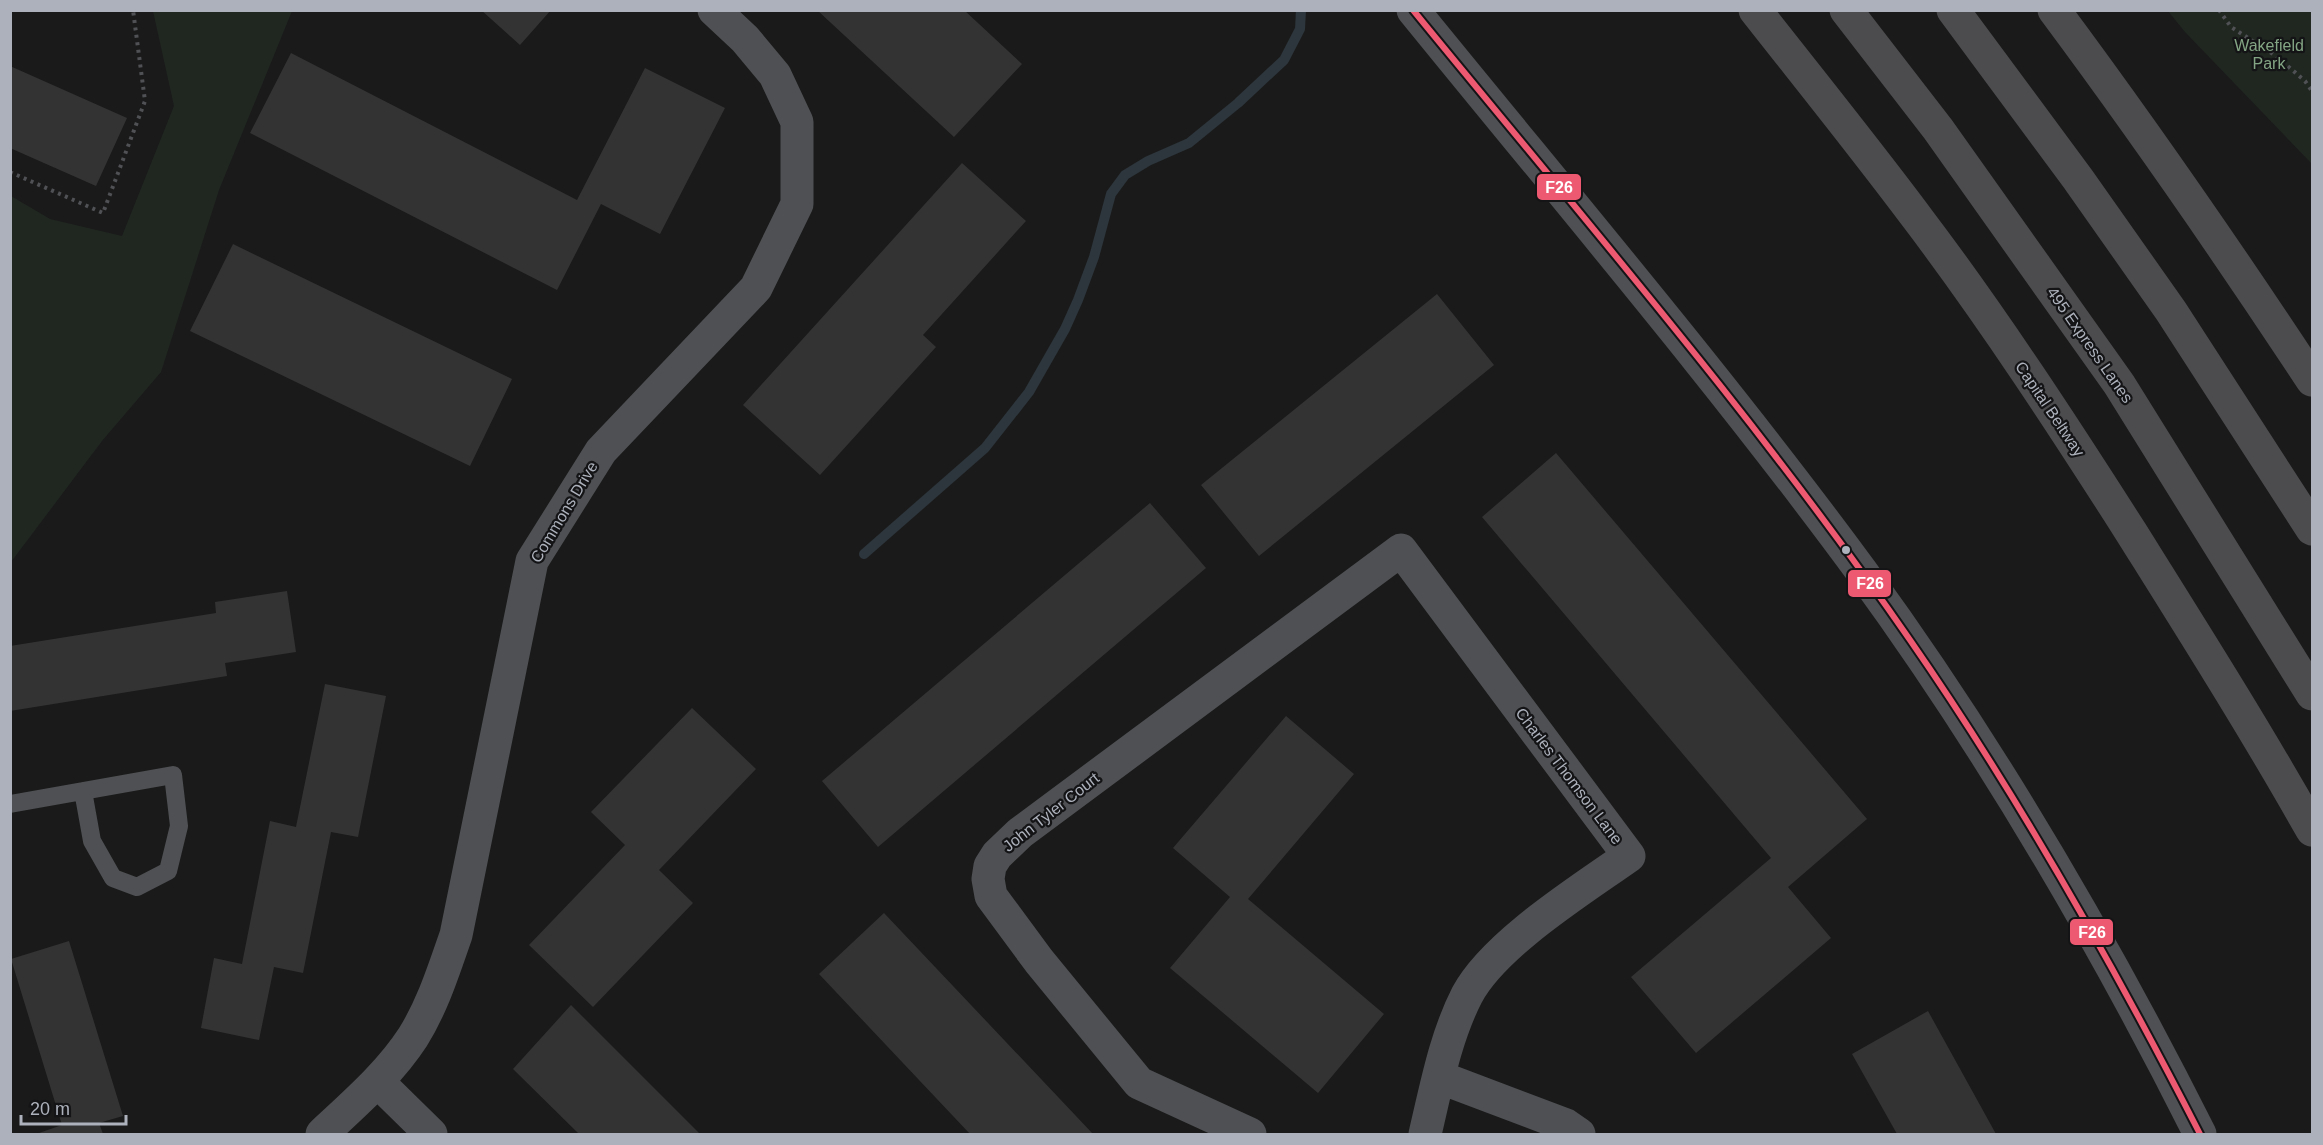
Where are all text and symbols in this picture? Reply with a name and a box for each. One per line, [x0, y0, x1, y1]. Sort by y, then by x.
park label: Wakefield Park [2234, 37, 2304, 72]
line badge: F26 [1536, 173, 1582, 201]
text: F26 [1545, 179, 1573, 196]
street label: 495 Express Lanes [2044, 284, 2136, 406]
street label: Capital Beltway [2012, 359, 2088, 459]
street label: Commons Drive [527, 458, 601, 566]
unlabelled marker [1840, 544, 1852, 556]
line badge: F26 [1847, 569, 1892, 598]
text: F26 [1856, 575, 1884, 592]
street label: Charles Thomson Lane [1512, 705, 1626, 847]
street label: John Tyler Court [1000, 769, 1103, 855]
line badge: F26 [2069, 918, 2114, 946]
text: F26 [2078, 924, 2106, 941]
scale bar [21, 1088, 126, 1126]
text: 20 m [30, 1099, 70, 1119]

